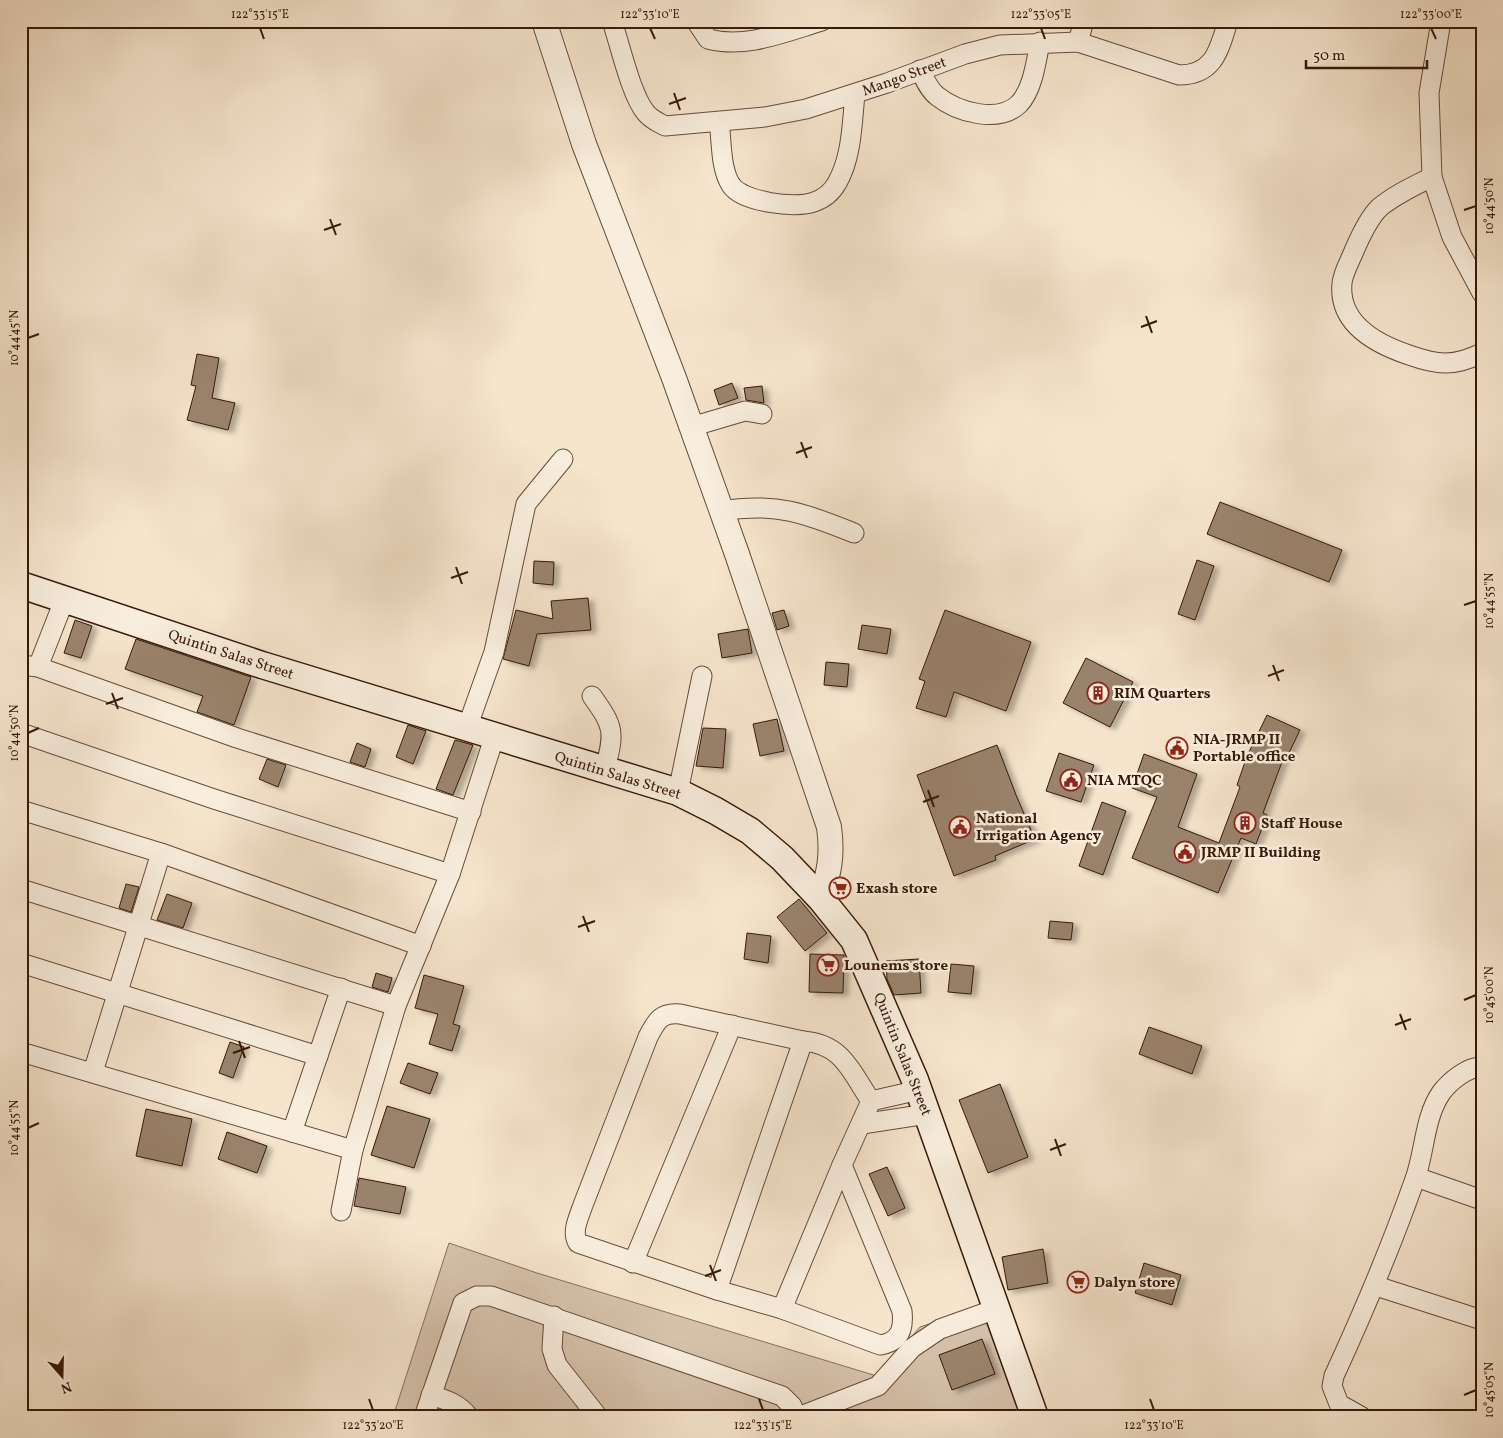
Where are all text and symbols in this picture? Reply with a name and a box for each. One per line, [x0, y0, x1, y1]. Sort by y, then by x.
text: 122°33'15"E [231, 7, 289, 23]
text: 122°33'10"E [620, 7, 680, 23]
text: 122°33'05"E [1011, 7, 1071, 23]
text: 122°33'00"E [1400, 7, 1462, 23]
scale bar [1306, 38, 1427, 70]
text: 50 m [1313, 46, 1345, 67]
street label: Mango Street [859, 52, 950, 102]
text: 10°44'50"N [1482, 177, 1498, 235]
text: 10°44'45"N [7, 310, 23, 366]
text: 10°44'55"N [1482, 573, 1498, 629]
street label: Quintin Salas Street [165, 625, 296, 686]
building icon: RIM Quarters [1086, 681, 1110, 705]
place label: RIM Quarters [1114, 684, 1211, 705]
text: 10°44'50"N [7, 704, 23, 762]
place label: NIA-JRMP II Portable office [1193, 730, 1296, 768]
public building icon: NIA-JRMP II Portable office [1165, 736, 1189, 760]
street label: Quintin Salas Street [552, 747, 683, 806]
public building icon: NIA MTQC [1059, 768, 1083, 792]
place label: NIA MTQC [1087, 771, 1162, 792]
place label: National Irrigation Agency [976, 809, 1102, 847]
building icon: Staff House [1233, 811, 1257, 835]
place label: Staff House [1261, 814, 1343, 835]
public building icon: National Irrigation Agency [948, 815, 972, 839]
public building icon: JRMP II Building [1173, 840, 1197, 864]
place label: JRMP II Building [1200, 843, 1321, 864]
supermarket icon: Exash store [828, 876, 852, 900]
place label: Exash store [856, 879, 938, 900]
supermarket icon: Lounems store [816, 953, 840, 977]
place label: Lounems store [844, 956, 948, 977]
text: 10°45'00"N [1482, 966, 1498, 1024]
street label: Quintin Salas Street [867, 990, 936, 1119]
text: 10°44'55"N [7, 1100, 23, 1156]
supermarket icon: Dalyn store [1066, 1270, 1090, 1294]
place label: Dalyn store [1094, 1273, 1176, 1294]
north arrow [38, 1350, 88, 1400]
text: 10°45'05"N [1482, 1362, 1498, 1418]
text: N [58, 1376, 74, 1397]
text: 122°33'20"E [343, 1418, 403, 1434]
text: 122°33'15"E [734, 1418, 792, 1434]
text: 122°33'10"E [1124, 1418, 1184, 1434]

